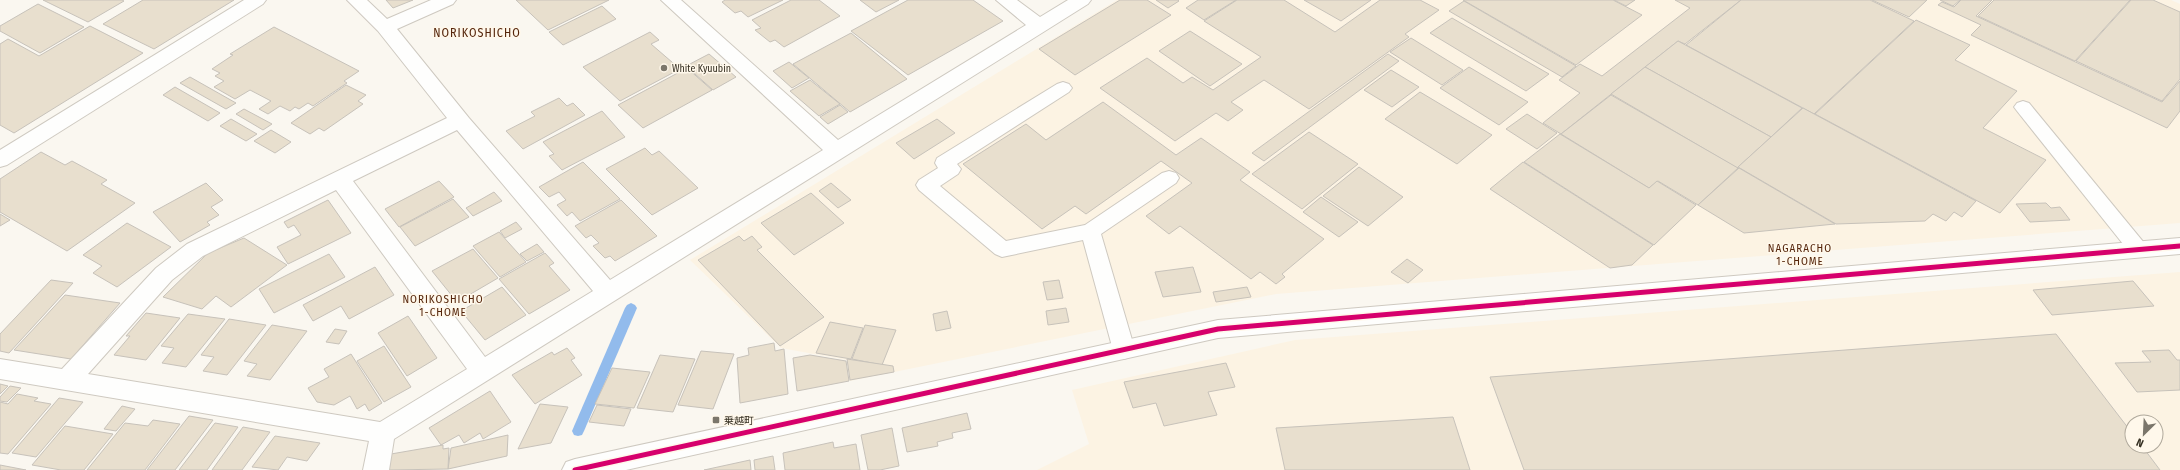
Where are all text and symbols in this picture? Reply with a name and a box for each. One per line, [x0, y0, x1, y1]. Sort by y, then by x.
district label: NORIKOSHICHO [433, 26, 521, 40]
marker: White Kyuubin [659, 63, 669, 73]
place label: White Kyuubin [672, 63, 731, 75]
district label: NAGARACHO 1-CHOME [1768, 242, 1832, 268]
district label: NORIKOSHICHO 1-CHOME [402, 293, 484, 319]
north arrow [2124, 414, 2164, 454]
marker: 乗越町 [711, 415, 721, 425]
place label: 乗越町 [724, 415, 754, 427]
text: N [2134, 435, 2146, 450]

